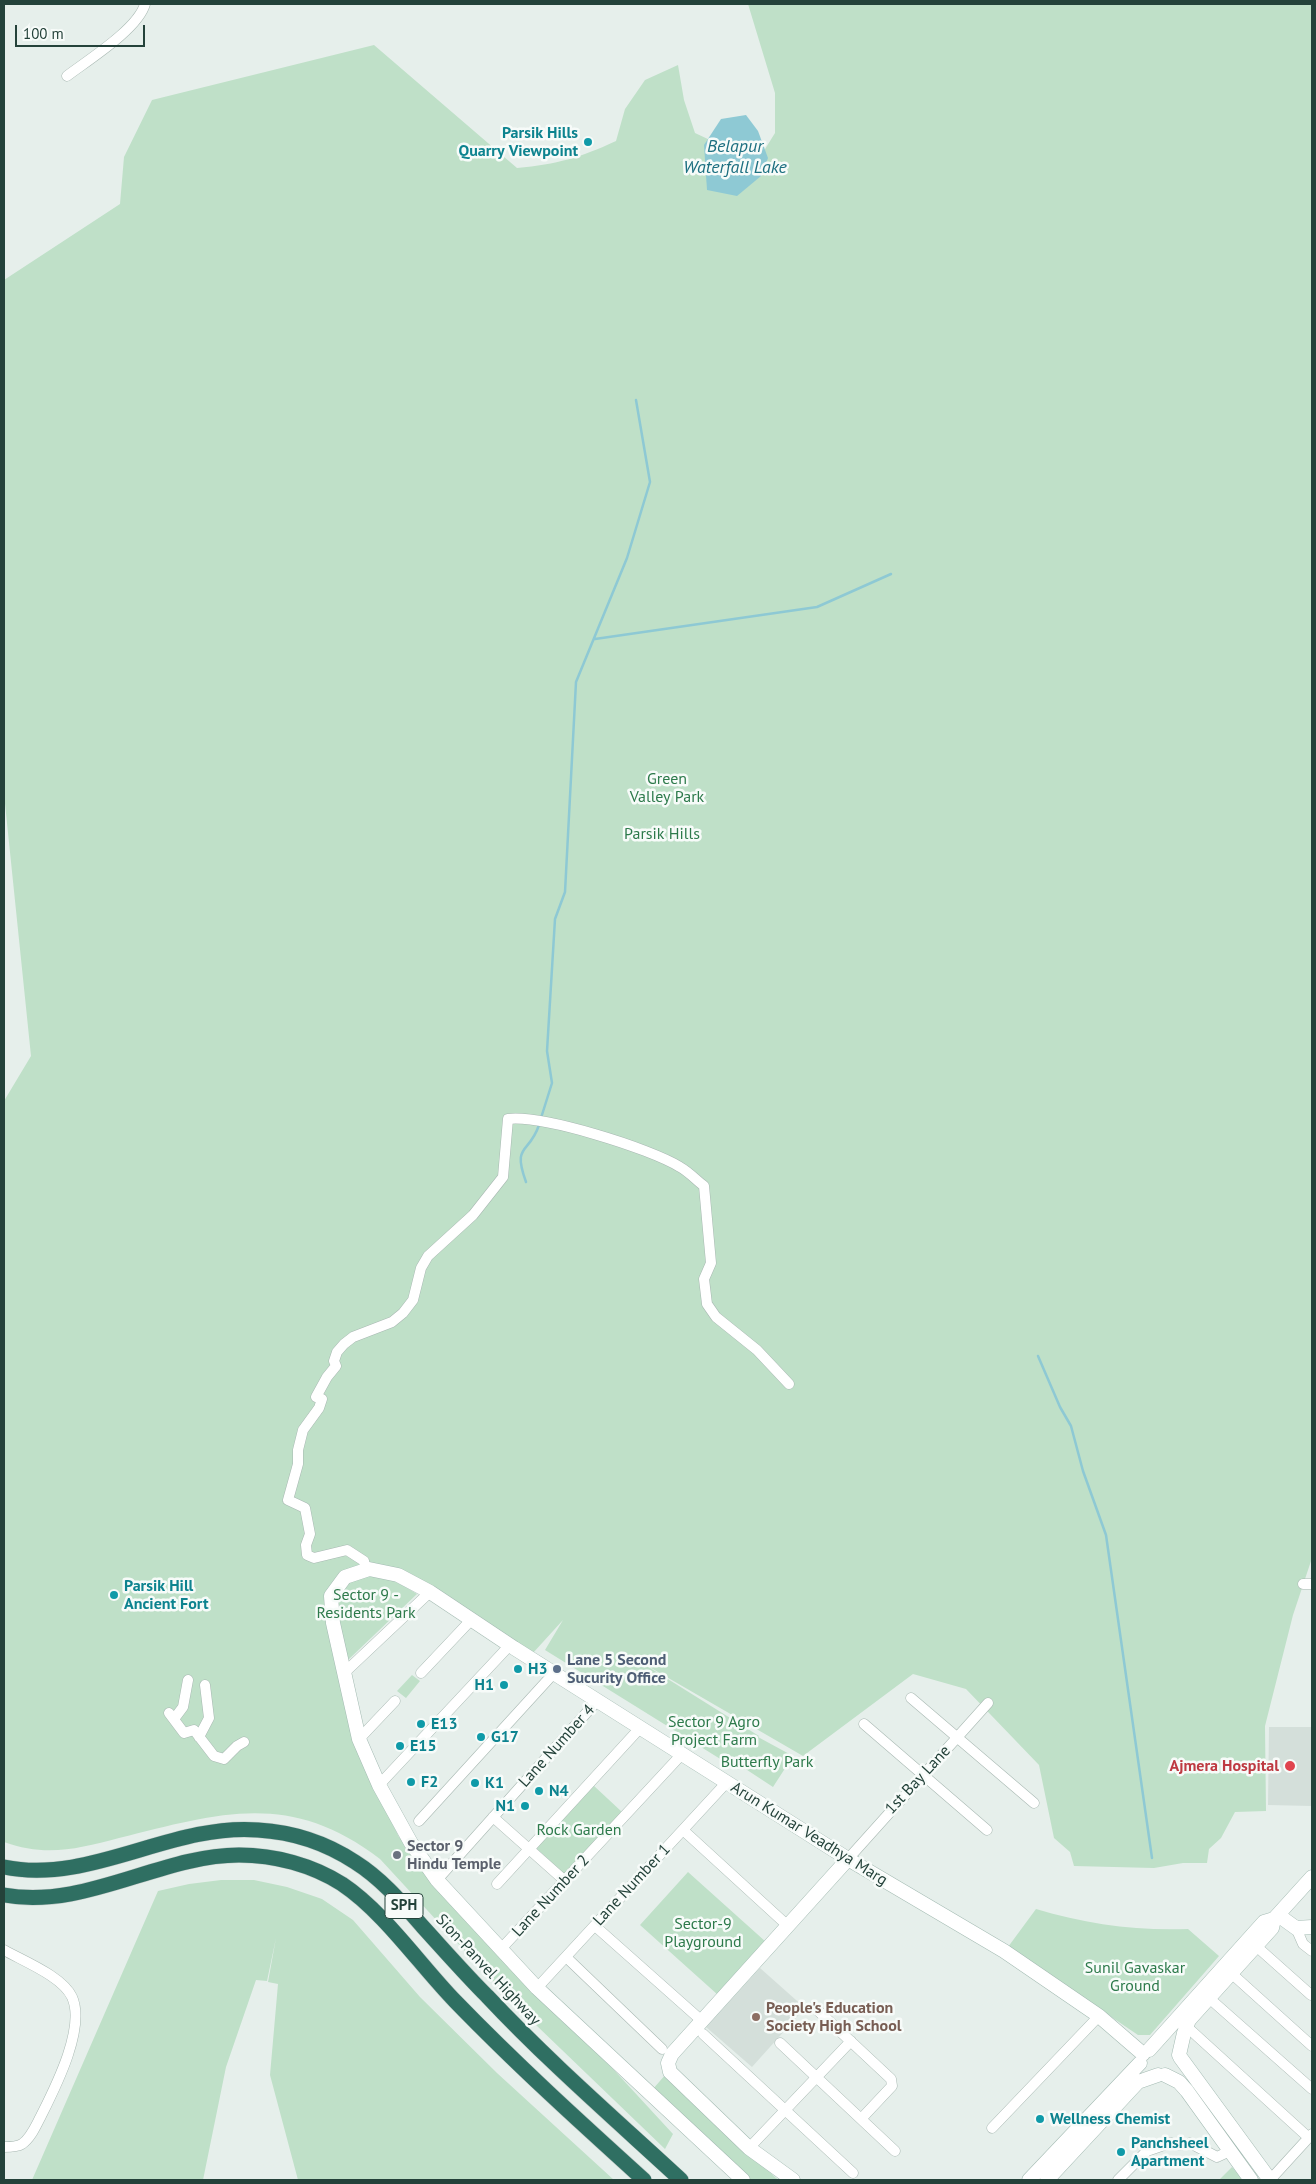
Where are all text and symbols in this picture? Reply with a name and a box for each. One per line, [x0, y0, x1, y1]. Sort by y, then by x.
scale bar [18, 15, 148, 47]
text: 100 m [23, 24, 64, 43]
place label: Parsik Hills Quarry Viewpoint [458, 123, 578, 161]
marker: Parsik Hills Quarry Viewpoint [582, 136, 594, 148]
water label: Belapur Waterfall Lake [683, 136, 787, 178]
park label: Green Valley Park [630, 769, 704, 807]
park label: Parsik Hills [624, 824, 700, 844]
place label: Parsik Hill Ancient Fort [124, 1576, 209, 1614]
park label: Sector 9 - Residents Park [316, 1585, 416, 1623]
marker: Parsik Hill Ancient Fort [108, 1589, 120, 1601]
place label: Lane 5 Second Sucurity Office [567, 1650, 666, 1688]
place label: H3 [528, 1659, 547, 1679]
marker: H3 [512, 1663, 524, 1675]
marker: Lane 5 Second Sucurity Office [551, 1663, 563, 1675]
place label: H1 [475, 1675, 494, 1695]
marker: H1 [498, 1679, 510, 1691]
street label: Lane Number 4 [515, 1701, 599, 1791]
park label: Sector 9 Agro Project Farm [668, 1712, 760, 1750]
place label: E13 [431, 1714, 457, 1734]
marker: E13 [415, 1718, 427, 1730]
place label: G17 [491, 1727, 519, 1747]
marker: G17 [475, 1731, 487, 1743]
place label: E15 [410, 1736, 436, 1756]
marker: E15 [394, 1740, 406, 1752]
street label: 1st Bay Lane [881, 1742, 955, 1818]
park label: Butterfly Park [721, 1752, 813, 1772]
place label: Ajmera Hospital [1169, 1756, 1279, 1776]
marker: Ajmera Hospital [1283, 1759, 1297, 1773]
place label: F2 [421, 1772, 438, 1792]
place label: K1 [485, 1773, 504, 1793]
marker: F2 [405, 1776, 417, 1788]
marker: K1 [469, 1777, 481, 1789]
street label: Arun Kumar Veadhya Marg [727, 1778, 891, 1890]
place label: N4 [549, 1781, 569, 1801]
marker: N4 [533, 1785, 545, 1797]
place label: N1 [495, 1796, 515, 1816]
marker: N1 [519, 1800, 531, 1812]
park label: Rock Garden [536, 1820, 622, 1840]
place label: Sector 9 Hindu Temple [407, 1836, 501, 1874]
street label: Lane Number 1 [589, 1840, 675, 1930]
marker: Sector 9 Hindu Temple [391, 1849, 403, 1861]
street label: Lane Number 2 [508, 1851, 594, 1941]
road number: SPH [385, 1894, 423, 1918]
street label: Sion-Panvel Highway [432, 1910, 544, 2030]
park label: Sector-9 Playground [664, 1914, 742, 1952]
park label: Sunil Gavaskar Ground [1085, 1958, 1185, 1996]
place label: People's Education Society High School [766, 1998, 901, 2036]
marker: People's Education Society High School [750, 2011, 762, 2023]
place label: Wellness Chemist [1050, 2109, 1170, 2129]
marker: Wellness Chemist [1034, 2113, 1046, 2125]
place label: Panchsheel Apartment [1131, 2133, 1208, 2171]
marker: Panchsheel Apartment [1115, 2146, 1127, 2158]

